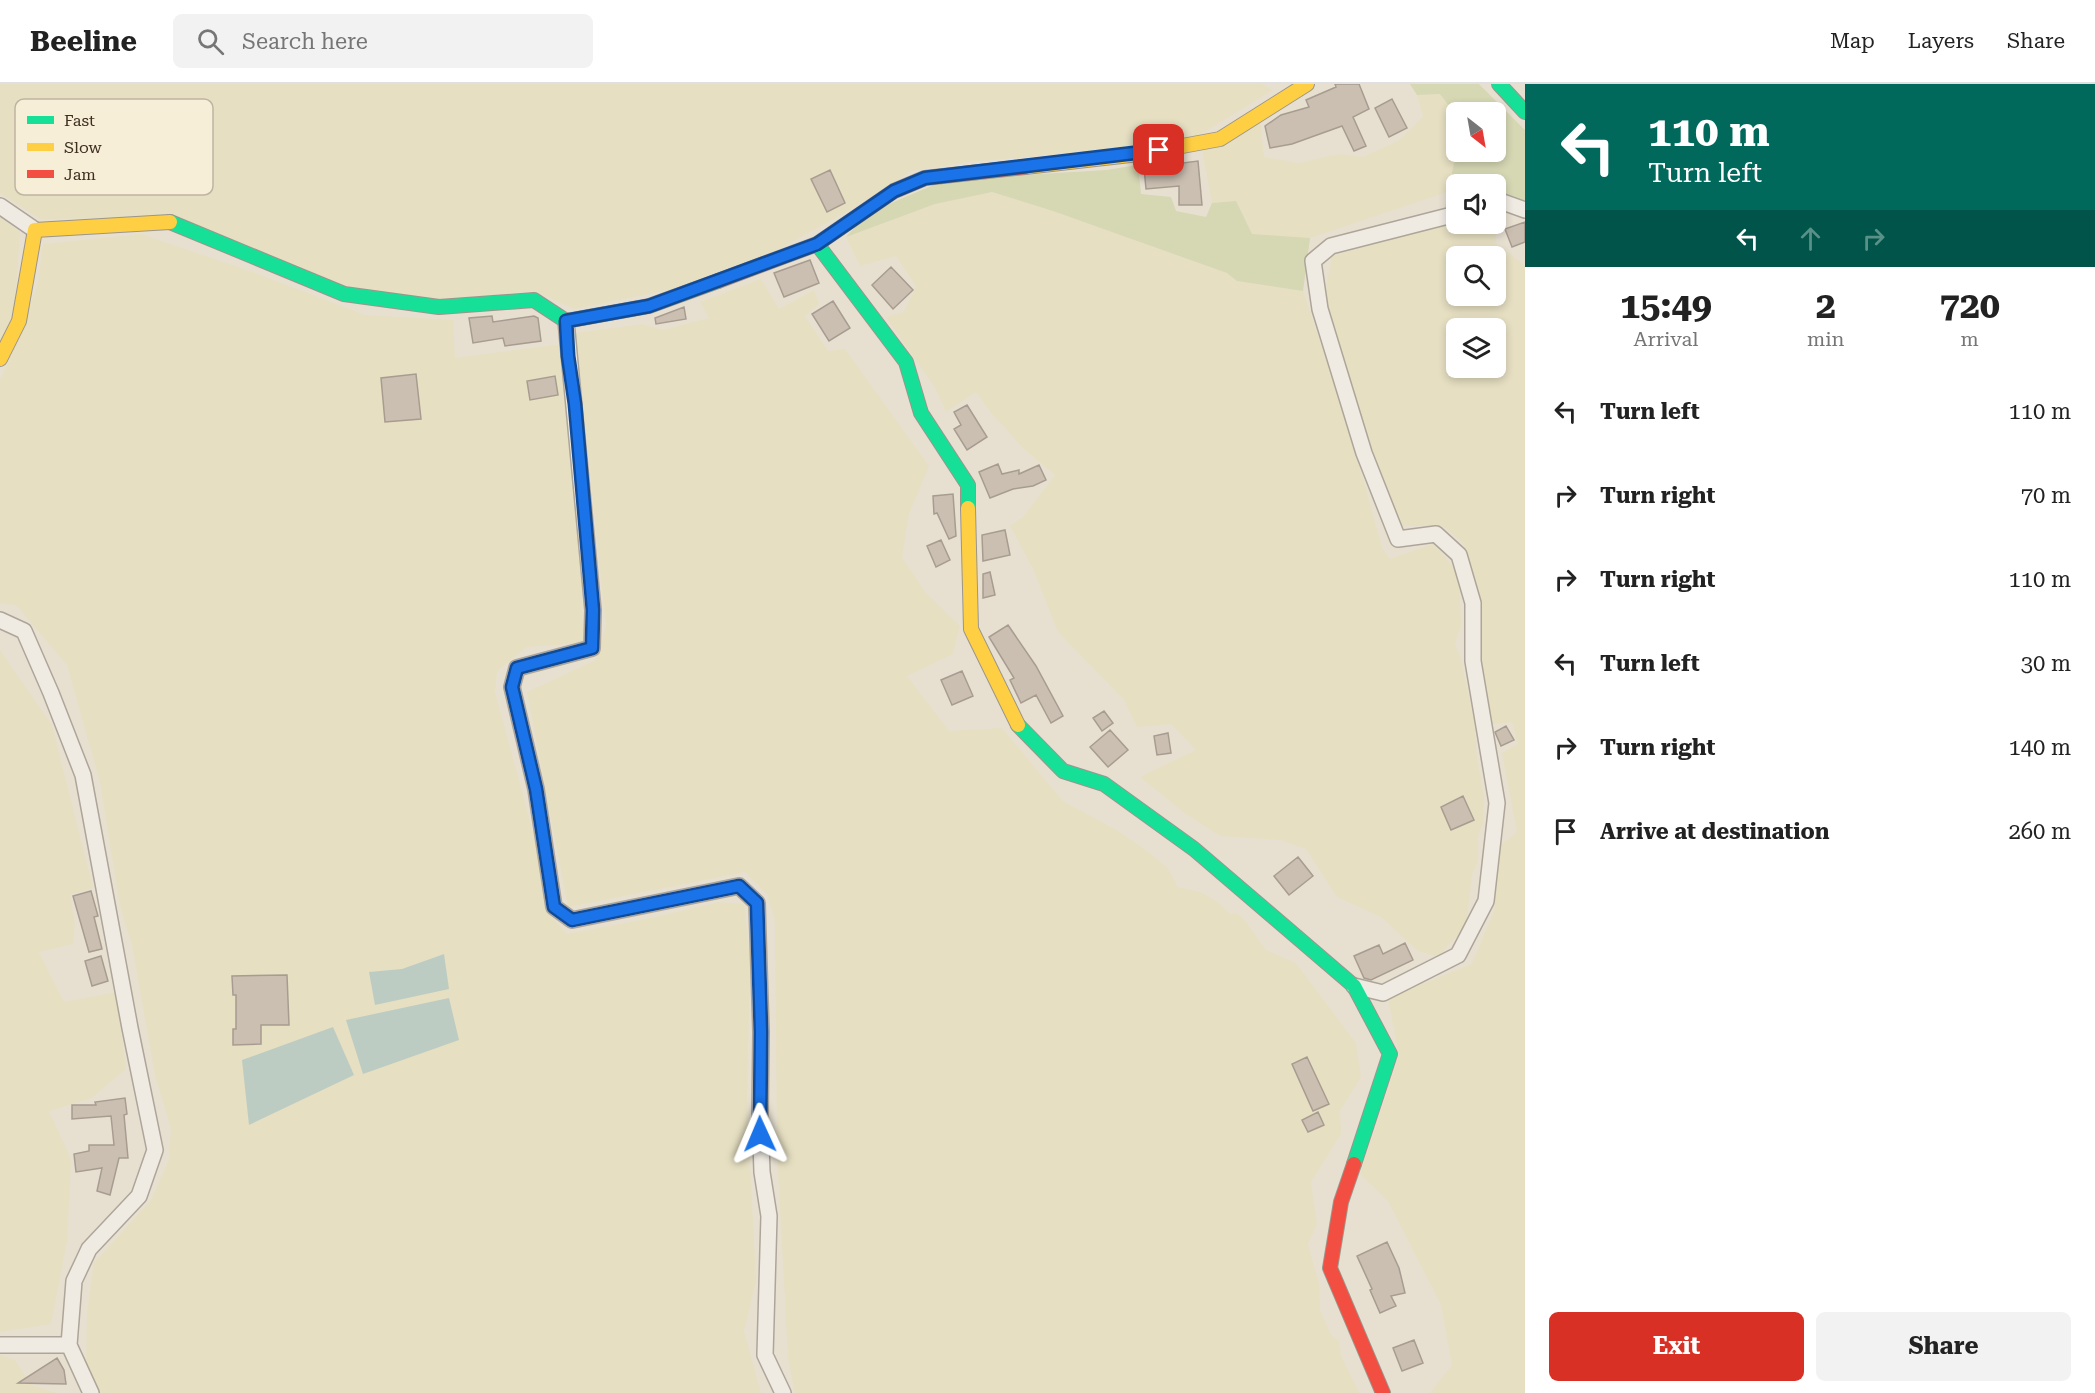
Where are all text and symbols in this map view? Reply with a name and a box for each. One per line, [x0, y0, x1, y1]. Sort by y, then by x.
search box [173, 14, 593, 68]
text: Beeline [30, 25, 137, 58]
icon: search [194, 25, 227, 58]
text: Search here [242, 29, 368, 54]
text: Map [1830, 29, 1875, 53]
text: Layers [1908, 29, 1974, 53]
text: Share [2007, 29, 2065, 53]
legend [15, 99, 213, 195]
north arrow [1446, 102, 1506, 162]
map controls [1446, 102, 1506, 378]
text: 110 m [1648, 107, 1770, 156]
icon: left [1549, 108, 1627, 186]
text: Fast [64, 111, 95, 130]
pin [1133, 124, 1184, 175]
icon: arrive [1142, 133, 1175, 166]
text: Slow [64, 138, 102, 157]
text: Turn left [1648, 157, 1762, 189]
text: Jam [64, 165, 96, 184]
button: sound [1446, 174, 1506, 234]
icon: left [1731, 222, 1764, 255]
icon: ahead [1794, 222, 1827, 255]
icon: right [1857, 222, 1890, 255]
button: search [1446, 246, 1506, 306]
text: 15:49 [1620, 285, 1712, 327]
text: 2 [1816, 285, 1836, 327]
text: 720 [1940, 285, 2000, 327]
button: layers [1446, 318, 1506, 378]
text: Arrival [1633, 327, 1698, 351]
text: min [1807, 327, 1844, 351]
text: m [1961, 327, 1979, 351]
icon: left [1549, 395, 1582, 428]
text: Turn left [1600, 399, 1700, 424]
text: 110 m [2008, 399, 2071, 424]
icon: right [1549, 479, 1582, 512]
text: Turn right [1600, 483, 1715, 508]
text: 70 m [2021, 483, 2071, 508]
icon: right [1549, 563, 1582, 596]
text: Turn right [1600, 567, 1715, 592]
text: 110 m [2008, 567, 2071, 592]
icon: left [1549, 647, 1582, 680]
text: Turn left [1600, 651, 1700, 676]
text: 30 m [2021, 651, 2071, 676]
icon: right [1549, 731, 1582, 764]
text: Turn right [1600, 735, 1715, 760]
text: 140 m [2008, 735, 2071, 760]
icon: arrive [1549, 815, 1582, 848]
text: Arrive at destination [1600, 819, 1829, 844]
text: 260 m [2008, 819, 2071, 844]
position arrow [728, 1102, 792, 1166]
button: Exit [1549, 1312, 1804, 1381]
button: Share [1816, 1312, 2071, 1381]

